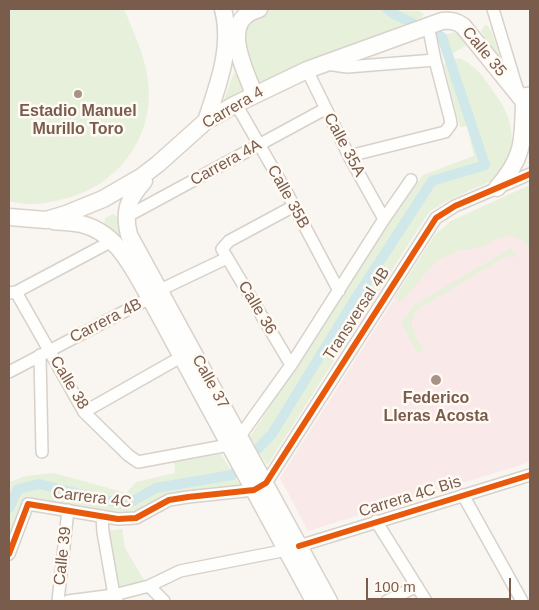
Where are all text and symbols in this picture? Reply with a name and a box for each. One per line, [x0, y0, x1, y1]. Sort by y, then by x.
street label: Calle 35 [458, 23, 510, 81]
street label: Carrera 4 [199, 83, 267, 133]
marker: Estadio Manuel Murillo Toro [72, 88, 84, 100]
place label: Estadio Manuel Murillo Toro [19, 102, 137, 140]
street label: Calle 35A [319, 110, 369, 180]
street label: Carrera 4A [187, 136, 265, 190]
street label: Calle 35B [263, 162, 313, 232]
street label: Transversal 4B [320, 264, 394, 364]
street label: Calle 36 [234, 278, 280, 338]
street label: Carrera 4B [67, 295, 145, 347]
street label: Calle 37 [187, 352, 233, 412]
street label: Calle 38 [46, 353, 92, 413]
marker: Federico Lleras Acosta [429, 373, 443, 387]
place label: Federico Lleras Acosta [384, 389, 488, 427]
street label: Carrera 4C Bis [357, 472, 463, 522]
street label: Carrera 4C [52, 484, 132, 512]
street label: Calle 39 [50, 526, 76, 586]
scale bar [369, 568, 514, 600]
text: 100 m [374, 578, 416, 595]

